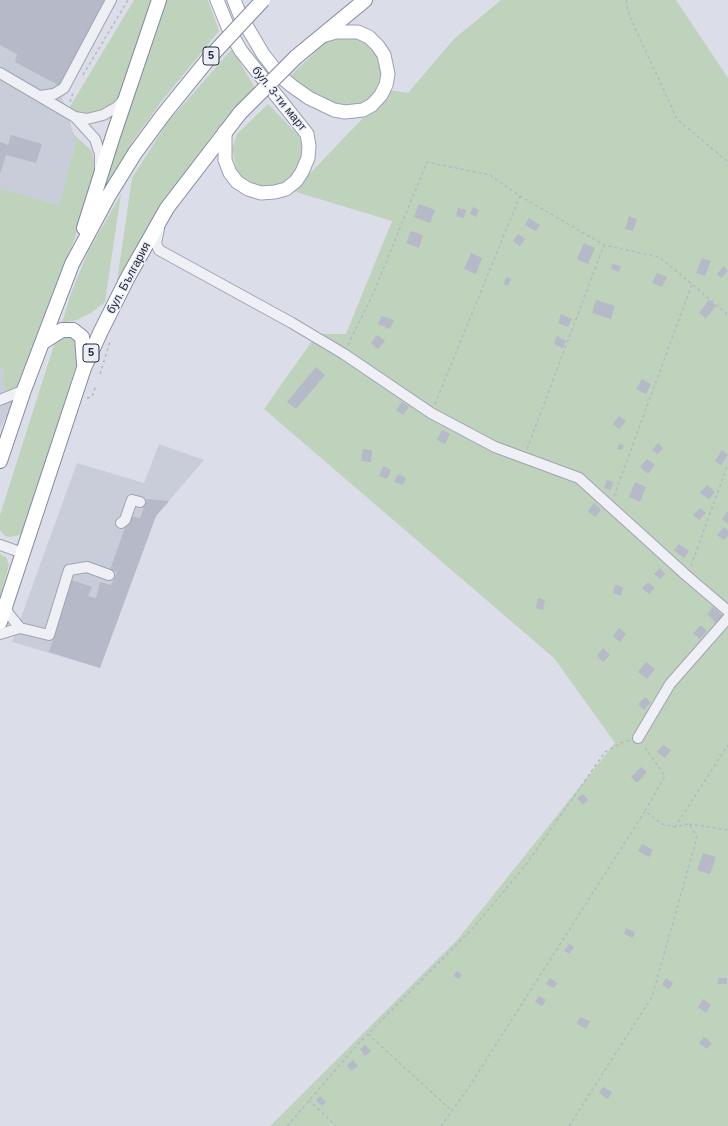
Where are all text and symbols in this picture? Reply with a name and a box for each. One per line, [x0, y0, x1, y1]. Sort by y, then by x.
road number: 5 [203, 47, 219, 65]
street label: бул. 3-ти март [249, 64, 309, 134]
street label: бул. България [104, 240, 154, 316]
road number: 5 [83, 344, 99, 362]

